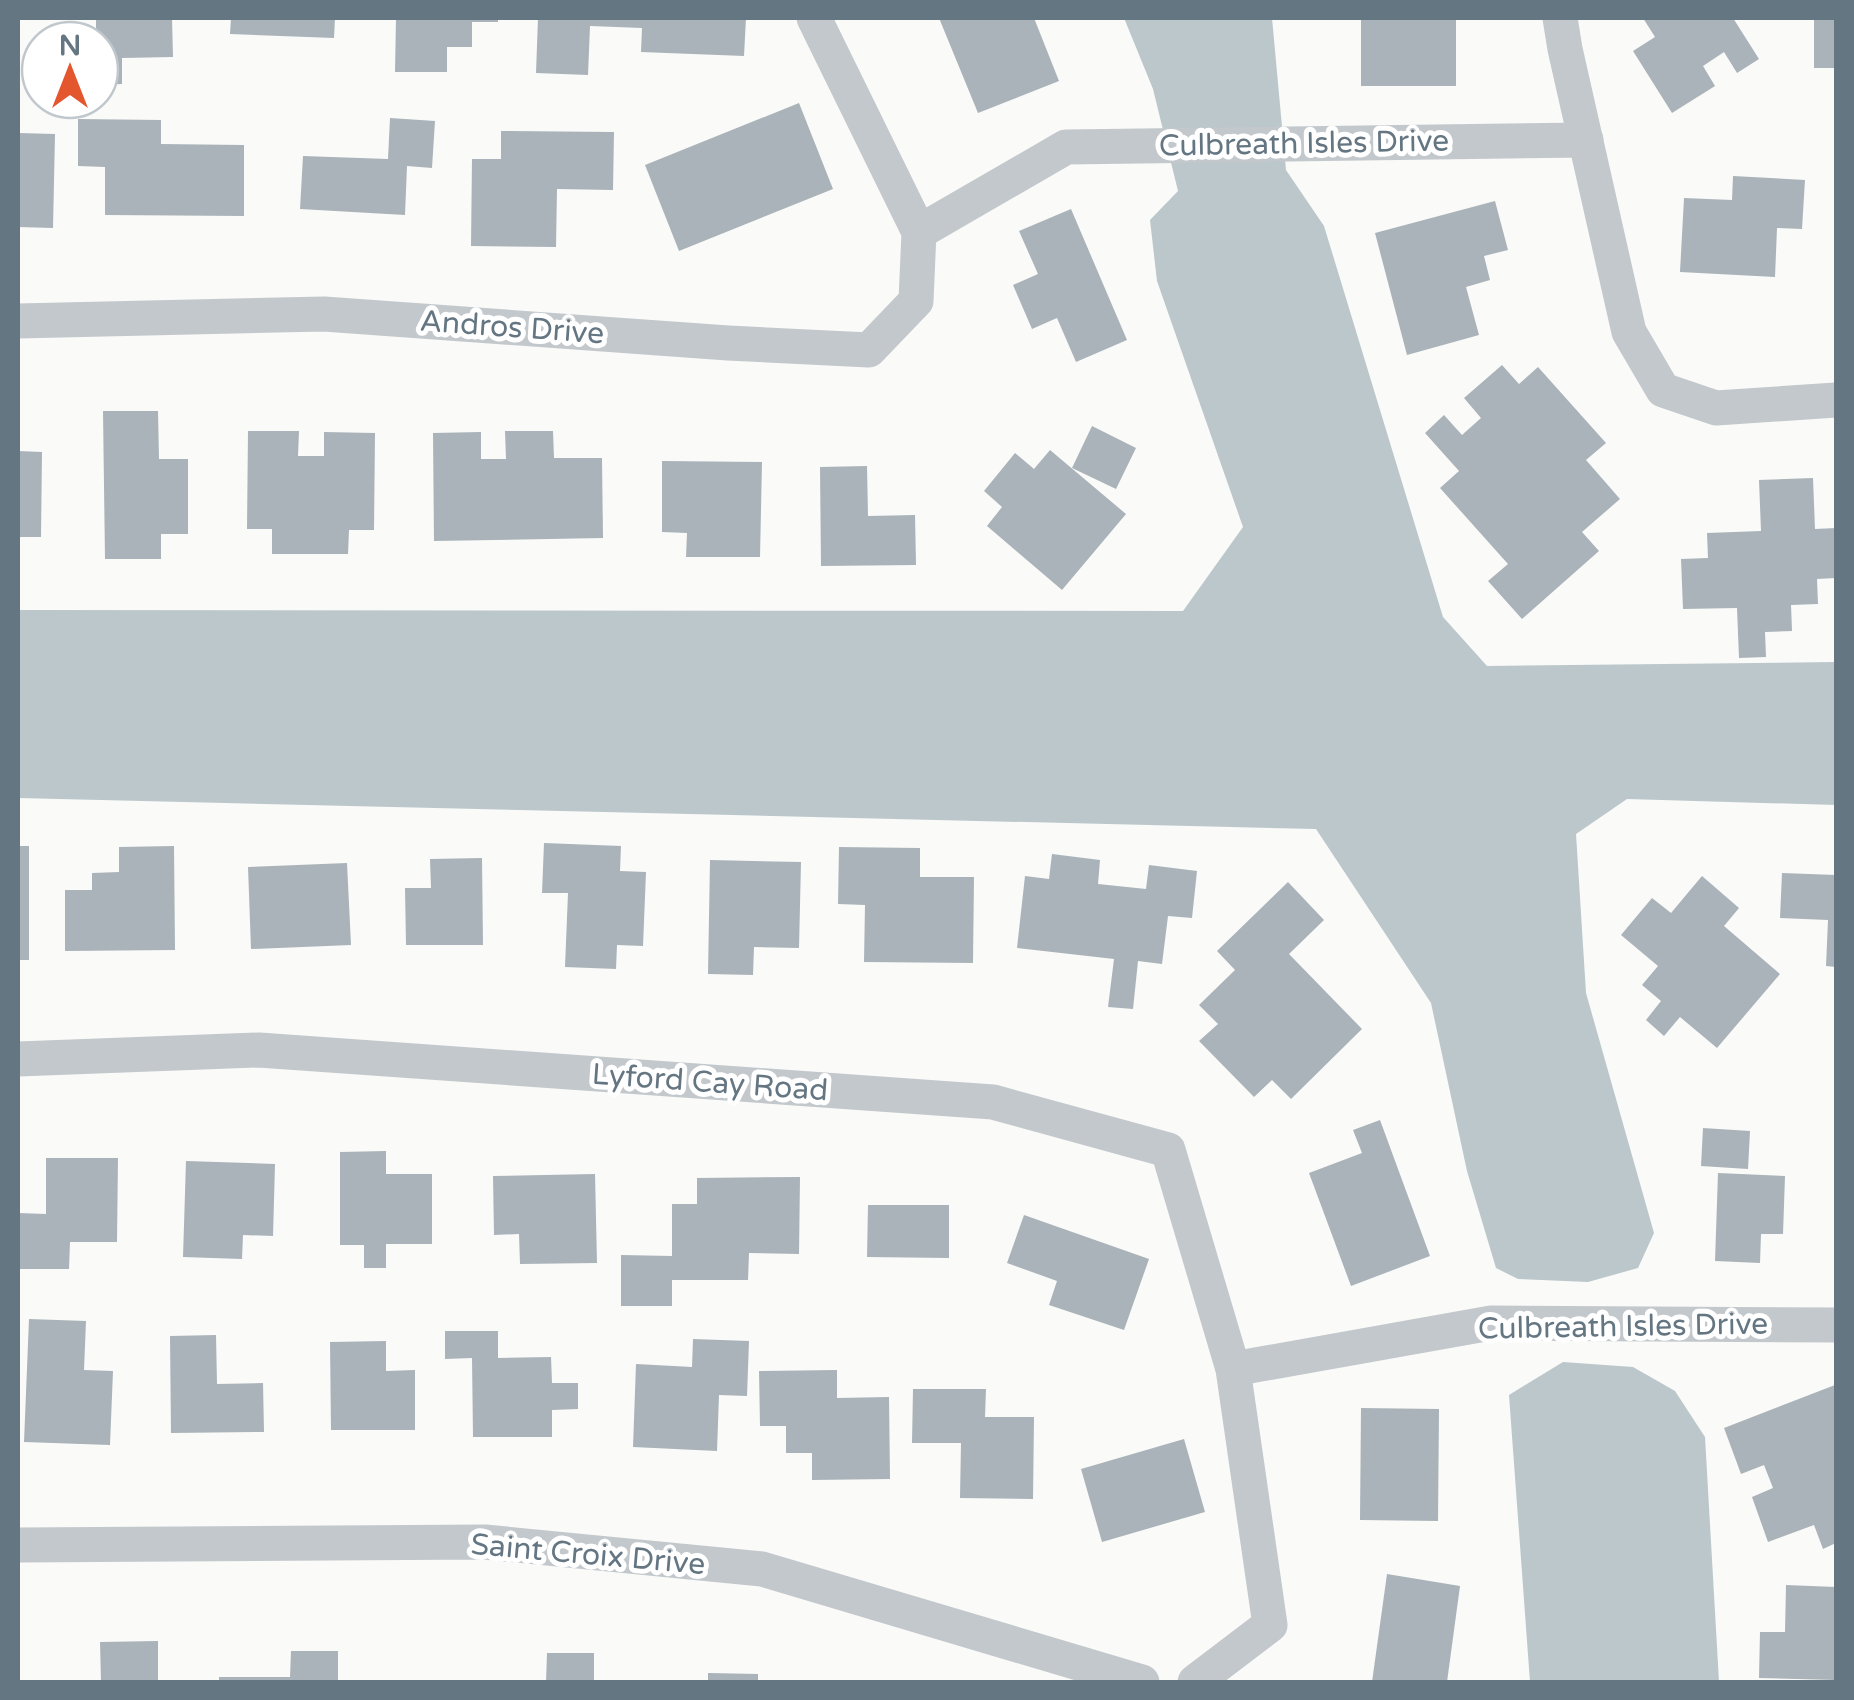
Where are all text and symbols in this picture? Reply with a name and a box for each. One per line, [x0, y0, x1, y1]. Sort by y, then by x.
north arrow [20, 20, 120, 120]
text: N [59, 29, 81, 63]
street label: Culbreath Isles Drive [1159, 122, 1450, 165]
street label: Andros Drive [419, 303, 605, 352]
street label: Lyford Cay Road [591, 1056, 829, 1109]
street label: Culbreath Isles Drive [1478, 1305, 1769, 1348]
street label: Saint Croix Drive [469, 1526, 707, 1583]

